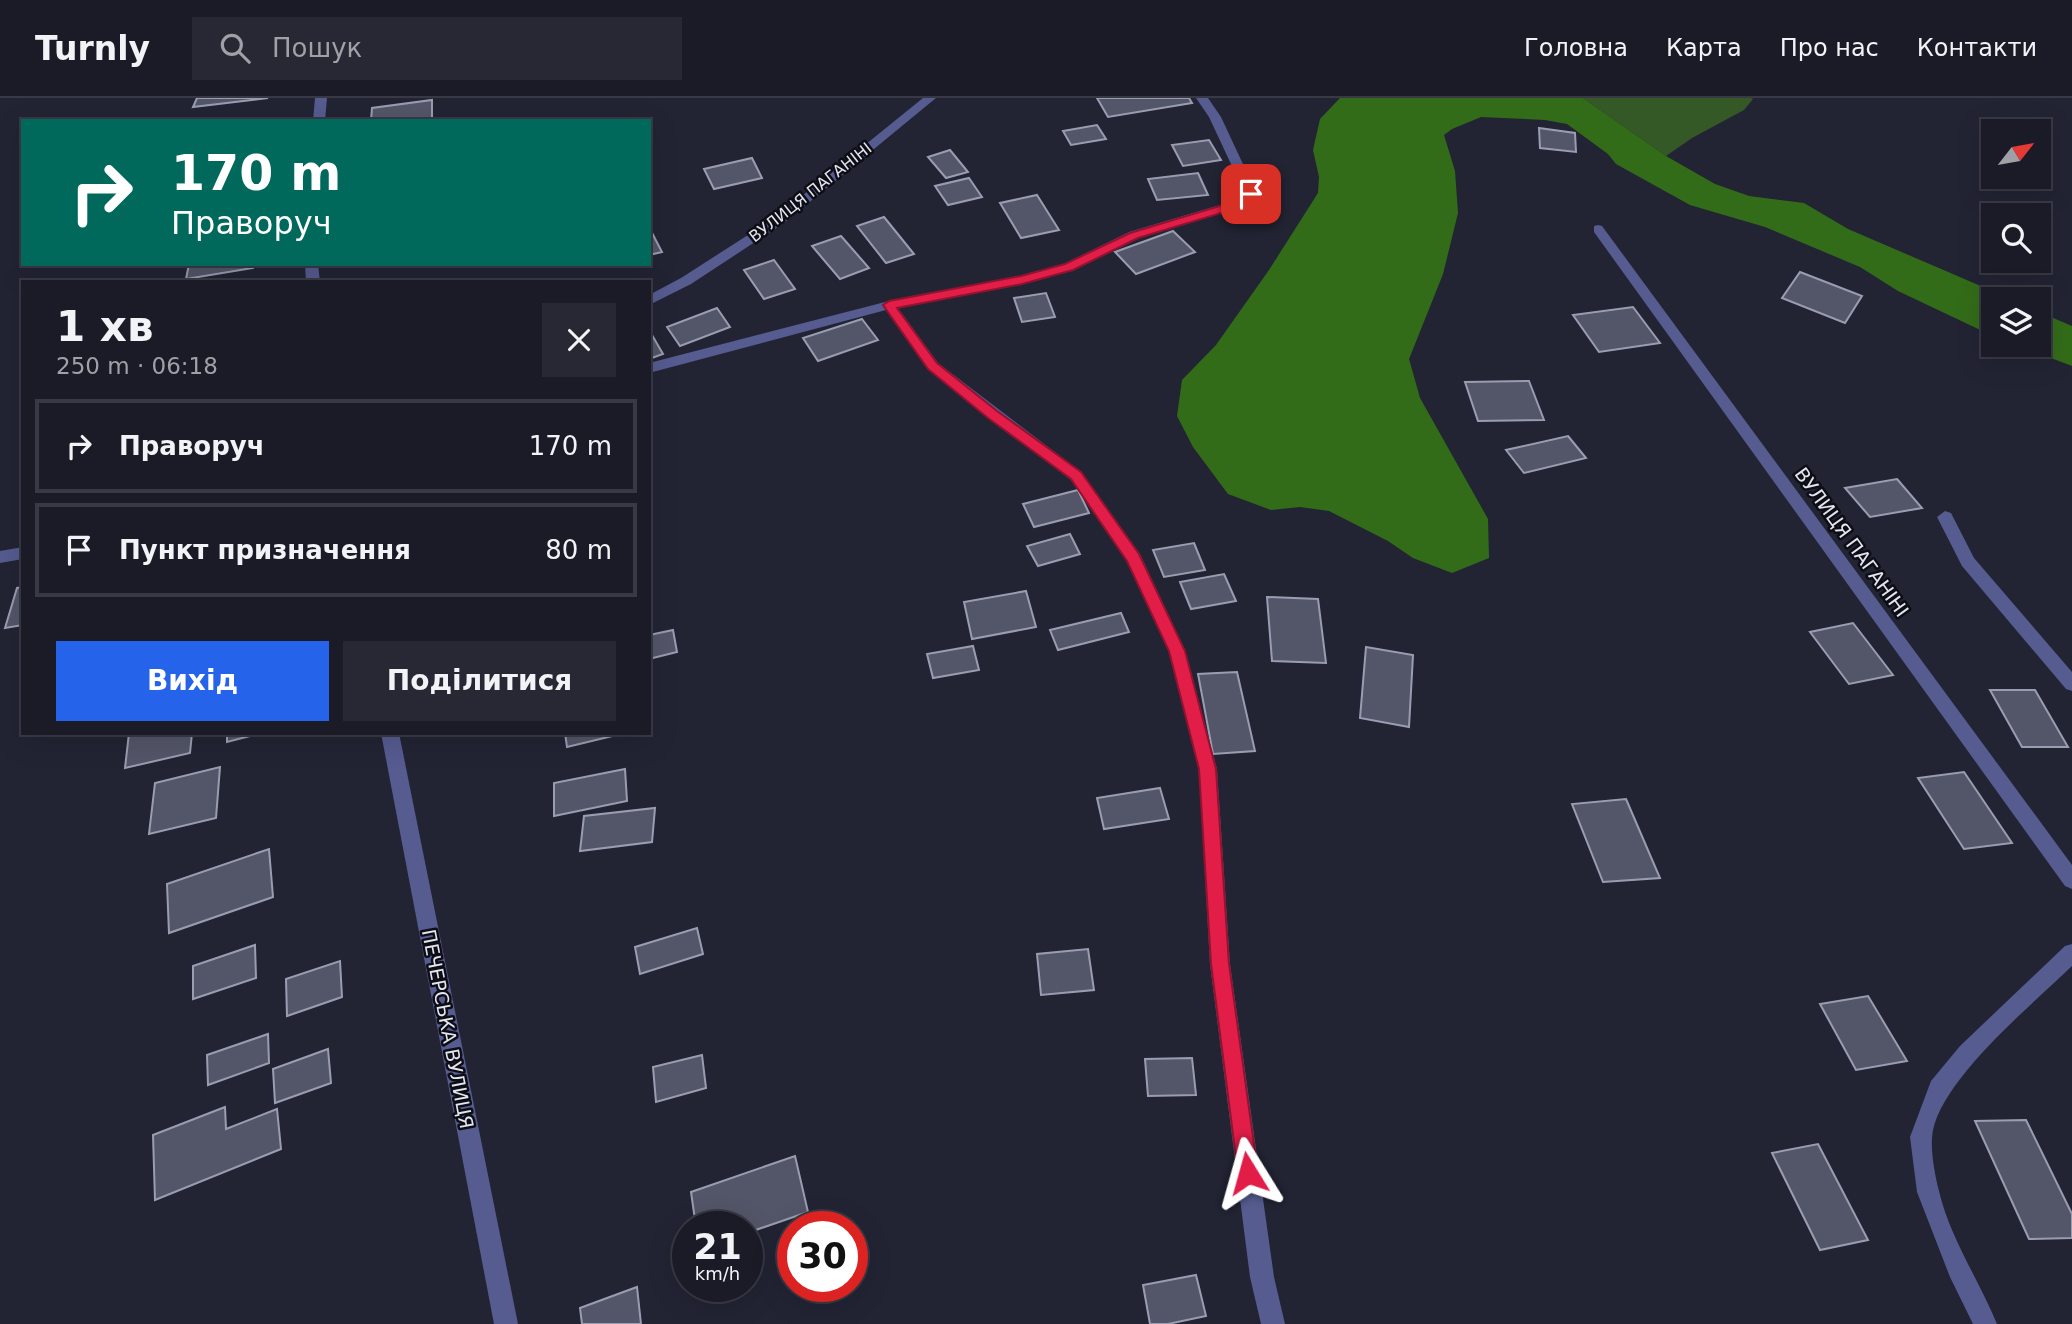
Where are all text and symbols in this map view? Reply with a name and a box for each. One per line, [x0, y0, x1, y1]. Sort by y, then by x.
search box [192, 17, 682, 80]
text: Turnly [35, 29, 150, 68]
icon: search [216, 29, 254, 67]
text: Пошук [272, 33, 362, 63]
text: Головна [1524, 34, 1628, 62]
text: Карта [1666, 34, 1742, 62]
text: Про нас [1780, 34, 1879, 62]
text: Контакти [1917, 34, 2037, 62]
north arrow [1981, 119, 2051, 189]
map controls [1981, 119, 2051, 357]
street label: ВУЛИЦЯ ПАГАНІНІ [745, 139, 875, 246]
text: 170 m [171, 145, 341, 202]
icon: right [56, 147, 147, 238]
pin [1221, 164, 1281, 224]
icon: arrive [1232, 175, 1270, 213]
button: search [1981, 203, 2051, 273]
text: Праворуч [171, 204, 332, 242]
button: layers [1981, 287, 2051, 357]
text: 1 хв [56, 302, 154, 351]
button: close [542, 303, 616, 377]
text: 250 m · 06:18 [56, 353, 218, 379]
icon: right [60, 427, 98, 465]
text: Праворуч [119, 431, 265, 461]
text: 170 m [529, 431, 612, 461]
street label: ВУЛИЦЯ ПАГАНІНІ [1791, 463, 1913, 621]
icon: arrive [60, 531, 98, 569]
text: Пункт призначення [119, 535, 411, 565]
text: 80 m [545, 535, 612, 565]
button: Вихід [56, 641, 329, 721]
button: Поділитися [343, 641, 616, 721]
street label: ПЕЧЕРСЬКА ВУЛИЦЯ [418, 927, 478, 1131]
position arrow [1211, 1136, 1285, 1210]
speed limit sign: 30 [777, 1211, 868, 1302]
text: 21 [693, 1227, 742, 1267]
text: km/h [695, 1263, 740, 1284]

